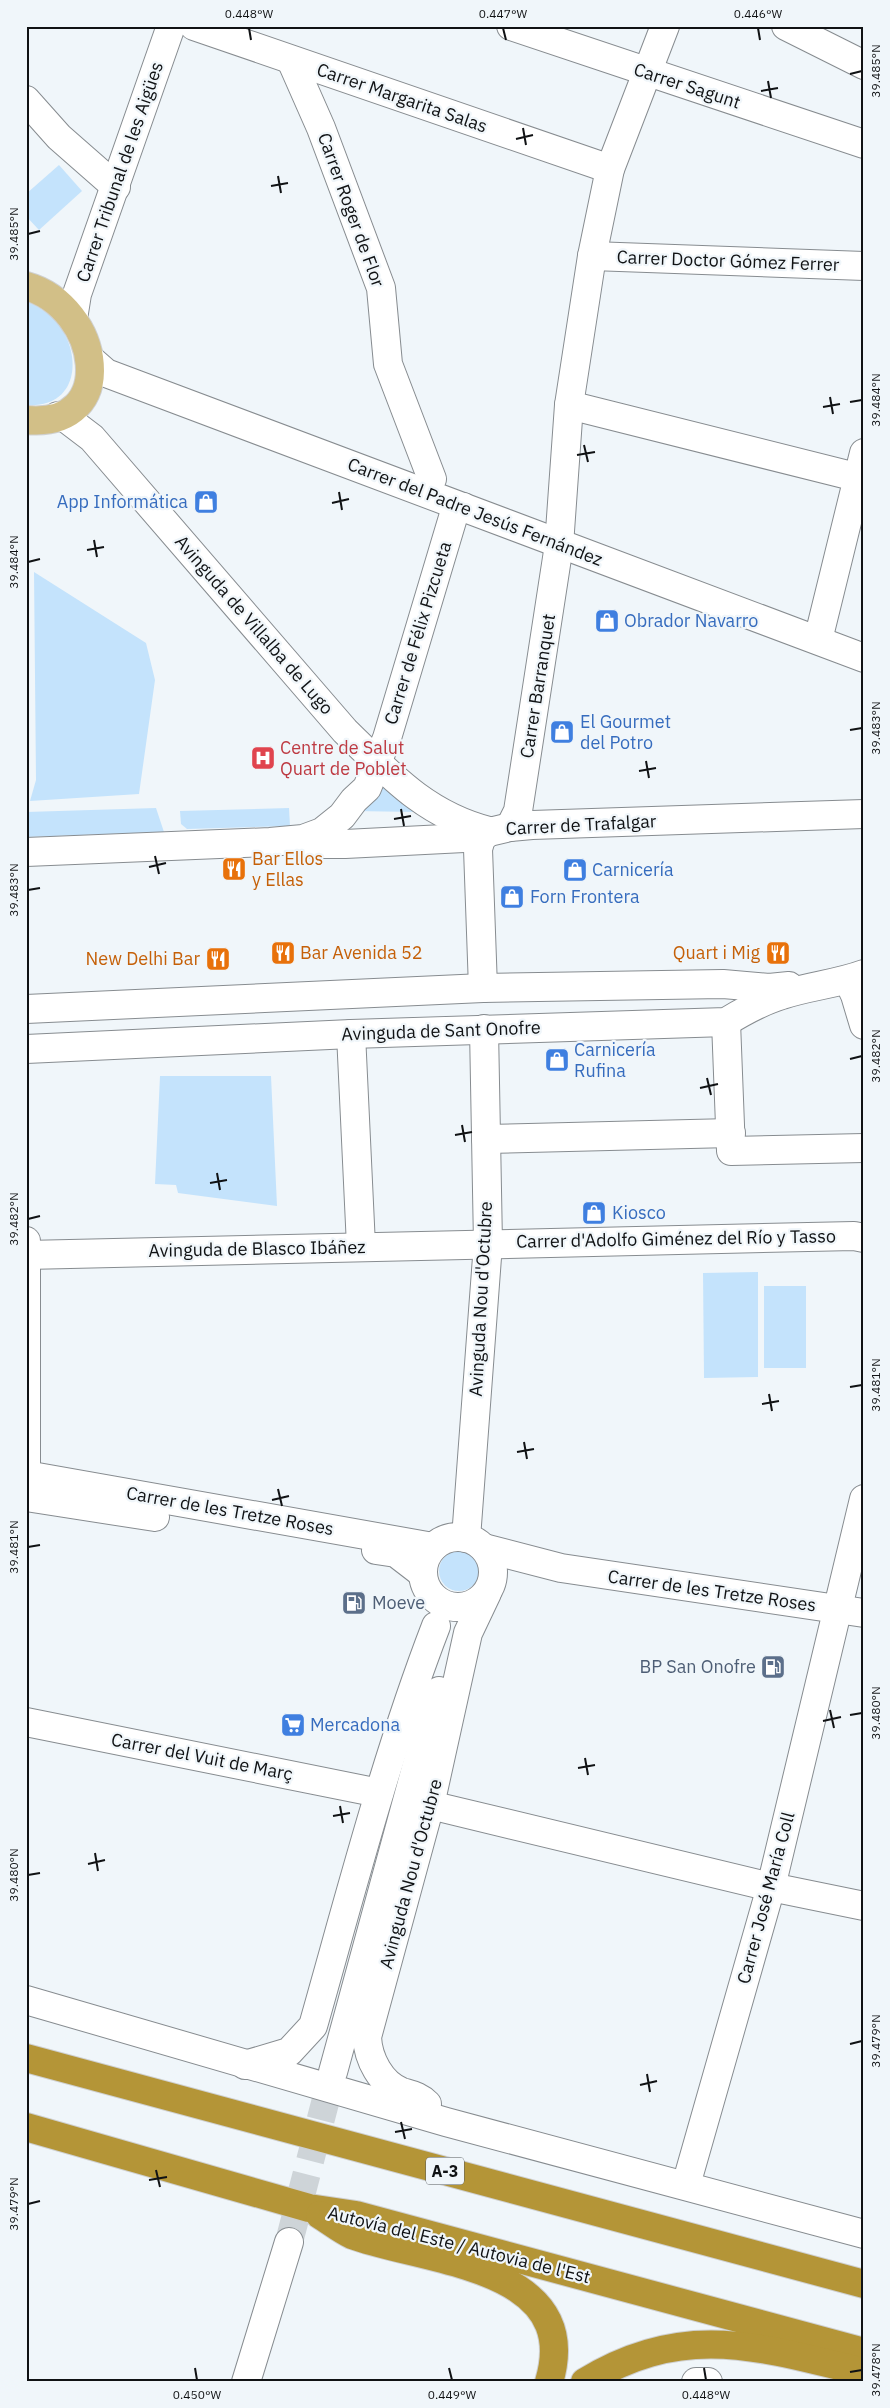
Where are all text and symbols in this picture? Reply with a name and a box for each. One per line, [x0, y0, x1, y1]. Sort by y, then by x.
text: 0.448°W [225, 6, 273, 21]
text: 0.447°W [479, 6, 527, 21]
text: 0.446°W [734, 6, 782, 21]
text: 39.485°N [868, 44, 883, 98]
street label: Carrer Sagunt [631, 57, 743, 114]
street label: Carrer Margarita Salas [314, 58, 490, 138]
street label: Carrer Tribunal de les Aigües [71, 59, 168, 285]
street label: Carrer Roger de Flor [313, 130, 390, 290]
text: 39.485°N [6, 207, 21, 261]
street label: Carrer Doctor Gómez Ferrer [616, 245, 840, 276]
text: 39.484°N [868, 373, 883, 427]
street label: Carrer del Padre Jesús Fernández [344, 452, 606, 571]
shop icon: App Informática [193, 489, 219, 515]
place label: App Informática [57, 490, 188, 513]
street label: Avinguda de Villalba de Lugo [170, 530, 339, 719]
text: 39.484°N [6, 535, 21, 589]
street label: Carrer de Félix Pizcueta [379, 538, 456, 727]
shop icon: Obrador Navarro [594, 608, 620, 634]
place label: Obrador Navarro [624, 609, 758, 632]
street label: Carrer Barranquet [515, 612, 560, 760]
text: 39.483°N [868, 701, 883, 755]
place label: El Gourmet del Potro [580, 710, 671, 754]
shop icon: El Gourmet del Potro [549, 719, 575, 745]
place label: Centre de Salut Quart de Poblet [280, 736, 407, 780]
hospital icon: Centre de Salut Quart de Poblet [250, 745, 276, 771]
street label: Carrer de Trafalgar [505, 809, 657, 840]
place label: Bar Ellos y Ellas [252, 847, 323, 891]
restaurant icon: Bar Ellos y Ellas [221, 856, 247, 882]
shop icon: Carnicería [562, 857, 588, 883]
place label: Carnicería [592, 858, 674, 881]
text: 39.483°N [6, 863, 21, 917]
shop icon: Forn Frontera [499, 884, 525, 910]
place label: Forn Frontera [530, 885, 640, 908]
restaurant icon: Bar Avenida 52 [270, 940, 296, 966]
restaurant icon: Quart i Mig [765, 940, 791, 966]
place label: Bar Avenida 52 [300, 941, 423, 964]
place label: Quart i Mig [673, 941, 760, 964]
restaurant icon: New Delhi Bar [205, 946, 231, 972]
place label: New Delhi Bar [86, 947, 200, 970]
street label: Avinguda de Sant Onofre [341, 1016, 541, 1045]
text: 39.482°N [868, 1029, 883, 1083]
place label: Carnicería Rufina [574, 1038, 656, 1082]
shop icon: Carnicería Rufina [544, 1047, 570, 1073]
text: 39.482°N [6, 1192, 21, 1246]
shop icon: Kiosco [581, 1200, 607, 1226]
street label: Avinguda Nou d'Octubre [464, 1201, 497, 1397]
place label: Kiosco [612, 1201, 666, 1224]
street label: Carrer d'Adolfo Giménez del Río y Tasso [516, 1224, 836, 1253]
street label: Avinguda de Blasco Ibáñez [148, 1235, 366, 1262]
text: 39.481°N [868, 1358, 883, 1412]
street label: Carrer de les Tretze Roses [125, 1481, 336, 1540]
text: 39.481°N [6, 1520, 21, 1574]
street label: Carrer de les Tretze Roses [606, 1564, 818, 1617]
fuel station icon: Moeve [341, 1590, 367, 1616]
place label: Moeve [372, 1591, 425, 1614]
fuel station icon: BP San Onofre [760, 1654, 786, 1680]
place label: BP San Onofre [639, 1655, 756, 1678]
text: 39.480°N [868, 1686, 883, 1740]
supermarket icon: Mercadona [280, 1712, 306, 1738]
place label: Mercadona [310, 1713, 400, 1736]
street label: Carrer del Vuit de Març [109, 1728, 295, 1785]
street label: Avinguda Nou d'Octubre [374, 1776, 447, 1971]
street label: Carrer José María Coll [732, 1809, 800, 1986]
text: 39.480°N [6, 1848, 21, 1902]
text: 39.479°N [868, 2014, 883, 2068]
road number: A-3 [426, 2158, 464, 2184]
text: 39.479°N [6, 2177, 21, 2231]
street label: Autovía del Este / Autovia de l'Est [325, 2201, 593, 2288]
text: 39.478°N [868, 2343, 883, 2397]
text: 0.450°W [173, 2387, 221, 2402]
text: 0.449°W [428, 2387, 476, 2402]
text: 0.448°W [682, 2387, 730, 2402]

